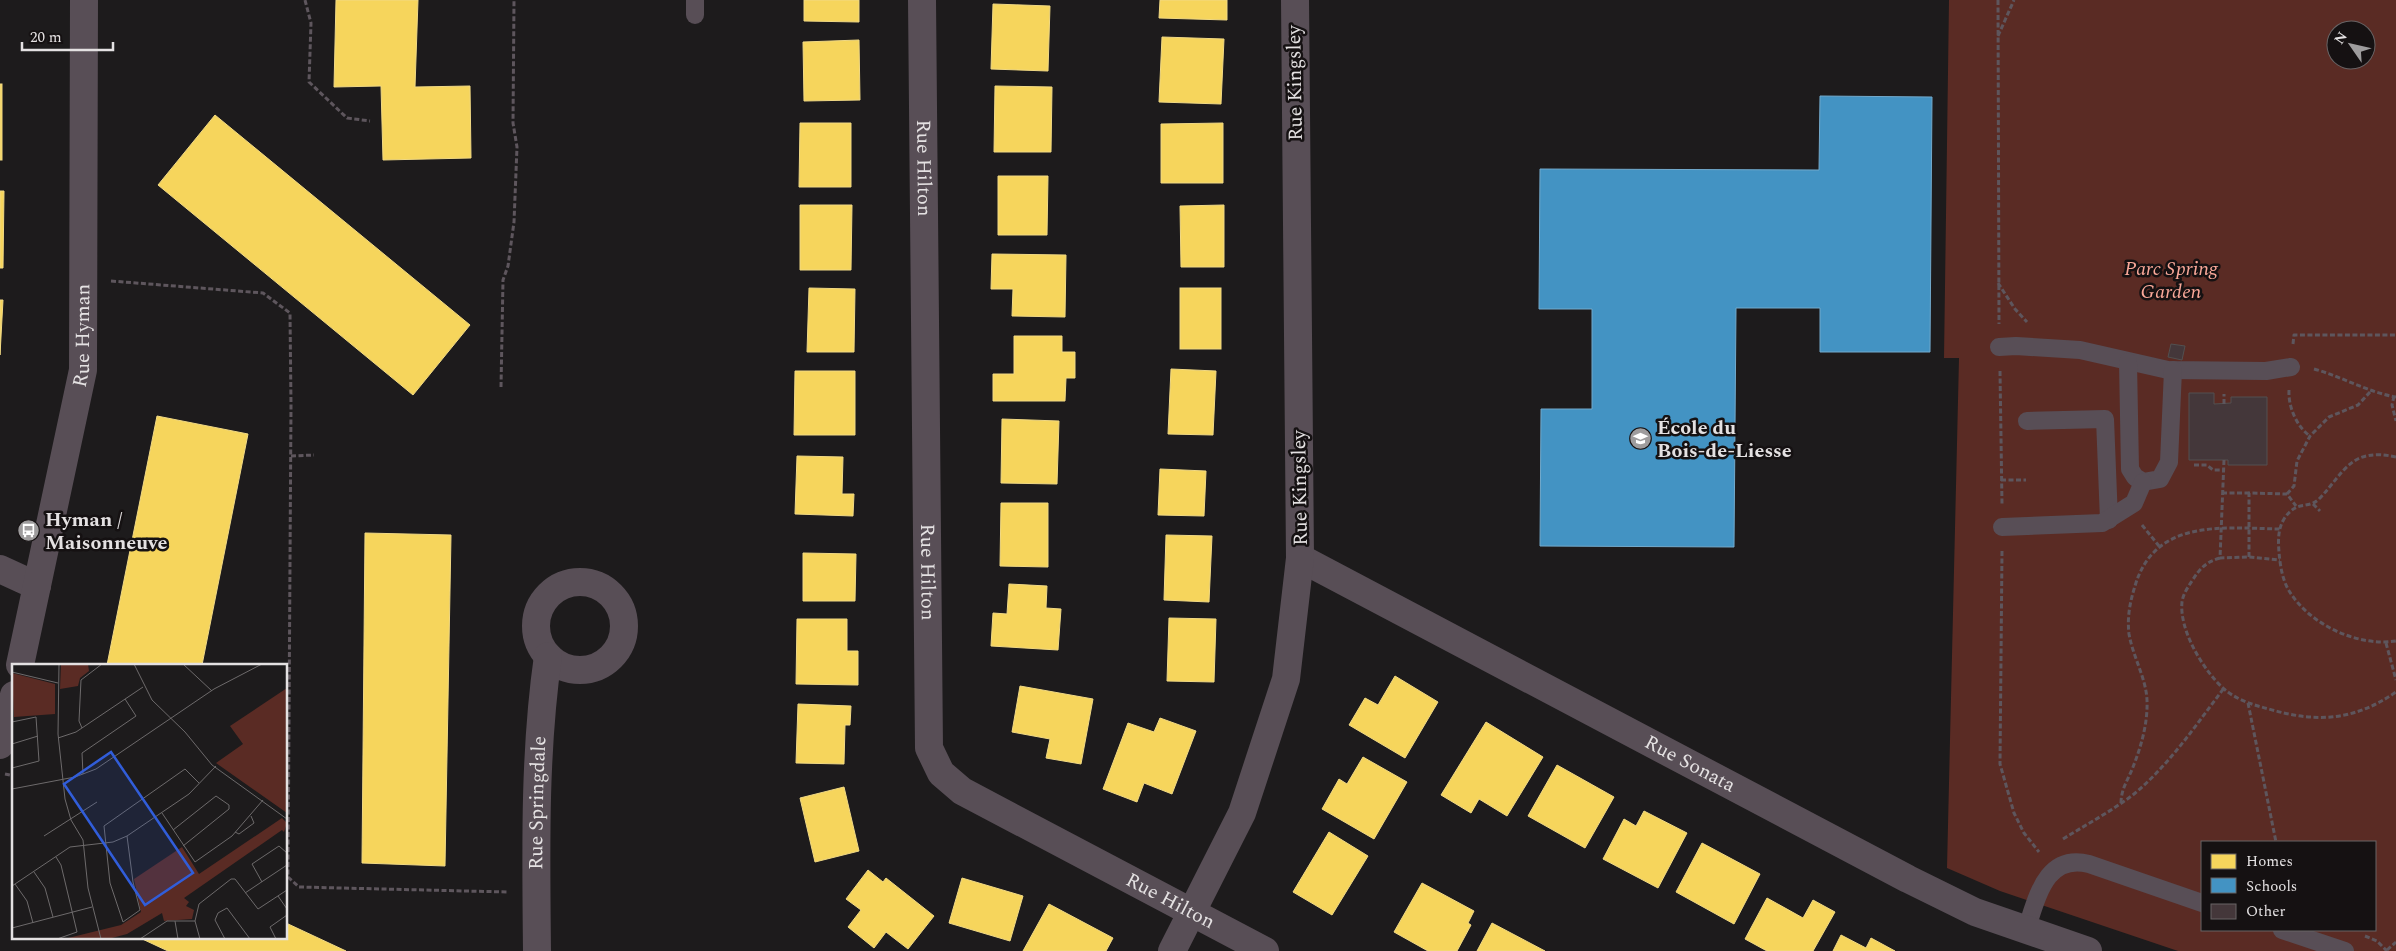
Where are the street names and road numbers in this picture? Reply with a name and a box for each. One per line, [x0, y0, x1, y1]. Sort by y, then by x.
street label: Rue Kingsley [1279, 24, 1311, 141]
street label: Rue Hilton [908, 119, 939, 217]
street label: Rue Hyman [65, 284, 98, 390]
street label: Rue Kingsley [1284, 429, 1316, 546]
street label: Rue Hilton [912, 523, 943, 621]
street label: Rue Sonata [1639, 727, 1741, 800]
street label: Rue Springdale [521, 735, 555, 870]
street label: Rue Hilton [1120, 865, 1220, 937]

